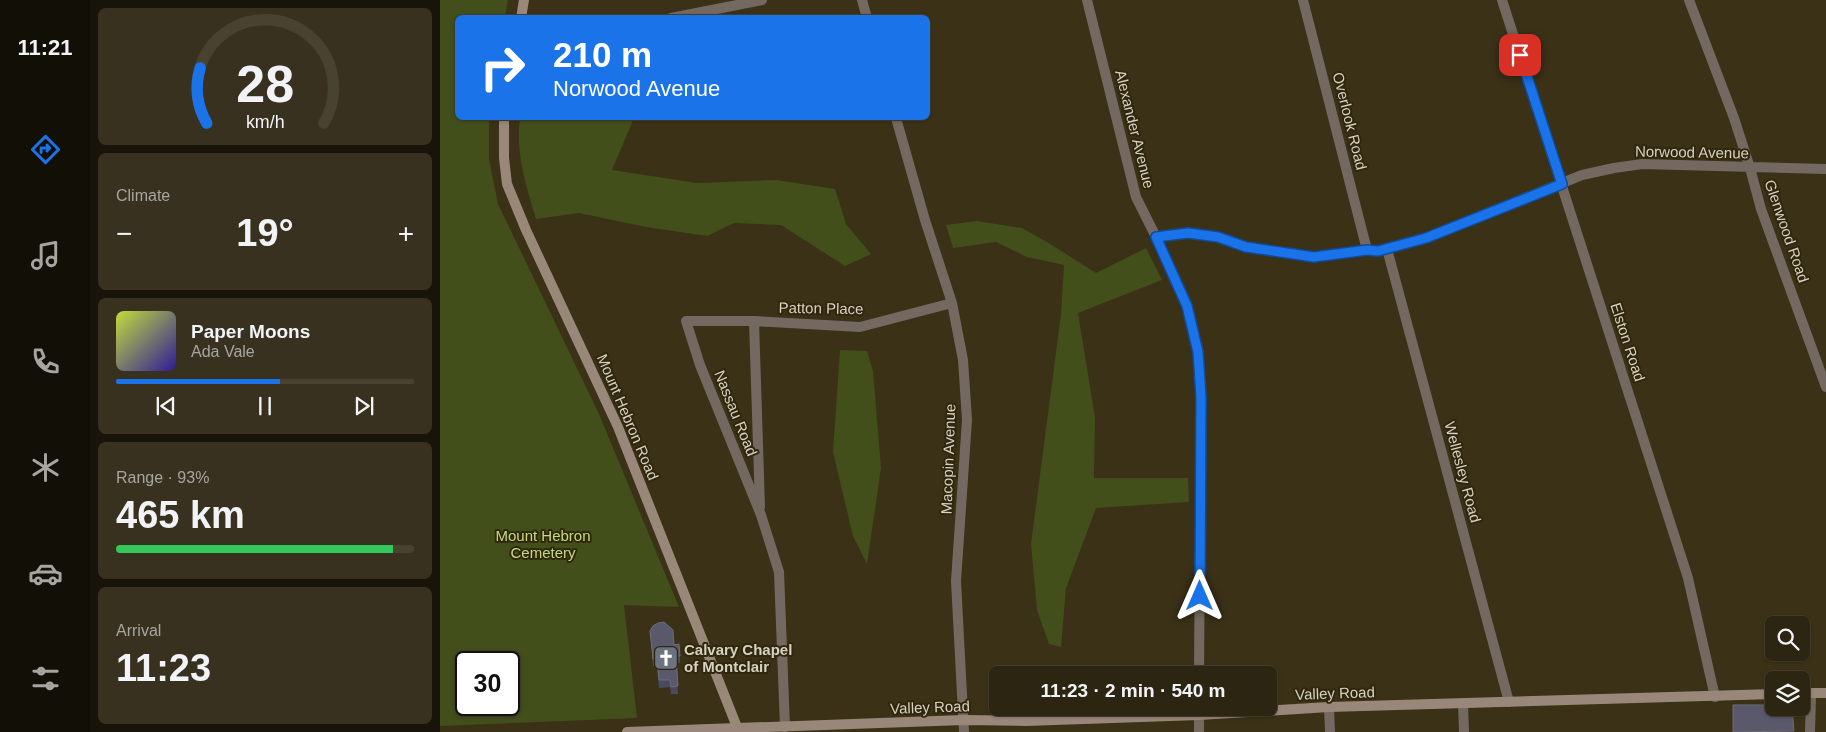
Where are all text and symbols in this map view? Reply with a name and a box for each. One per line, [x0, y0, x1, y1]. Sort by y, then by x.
pin [1499, 34, 1541, 76]
text: 11:21 [17, 35, 73, 60]
icon: right [470, 35, 535, 100]
text: 210 m [553, 35, 652, 74]
icon: arrive [1506, 41, 1534, 69]
text: 28 [236, 55, 294, 113]
street label: Alexander Avenue [1112, 68, 1158, 190]
street label: Overlook Road [1330, 70, 1370, 172]
text: Norwood Avenue [553, 76, 720, 101]
text: km/h [246, 112, 284, 132]
icon: directions [28, 132, 63, 167]
street label: Norwood Avenue [1635, 143, 1749, 161]
street label: Glenwood Road [1761, 177, 1813, 285]
text: Climate [116, 187, 170, 204]
text: 19° [236, 212, 294, 254]
text: − [116, 218, 132, 249]
text: + [398, 218, 414, 249]
icon: music [28, 238, 63, 273]
street label: Patton Place [778, 299, 864, 317]
street label: Elston Road [1607, 301, 1649, 383]
text: Paper Moons [191, 321, 310, 342]
text: Ada Vale [191, 343, 255, 360]
icon: phone [28, 344, 63, 379]
street label: Mount Hebron Road [594, 352, 662, 482]
street label: Nassau Road [711, 368, 761, 458]
icon: previous [152, 392, 180, 420]
icon: pause [251, 392, 279, 420]
icon: next [350, 392, 378, 420]
street label: Macopin Avenue [938, 403, 958, 515]
street label: Wellesley Road [1441, 420, 1485, 524]
icon: climate [28, 450, 63, 485]
text: Range · 93% [116, 469, 209, 486]
text: 465 km [116, 494, 245, 536]
park label: Mount Hebron Cemetery [495, 527, 591, 561]
icon: car [28, 556, 63, 591]
position arrow [1173, 569, 1225, 621]
map controls [1765, 616, 1810, 716]
button: search [1765, 616, 1810, 661]
text: Arrival [116, 622, 161, 639]
place label: Calvary Chapel of Montclair [684, 641, 792, 675]
church icon: Calvary Chapel of Montclair [653, 645, 679, 671]
text: 11:23 [116, 647, 211, 689]
speed limit sign: 30 [455, 651, 520, 716]
icon: filters [28, 661, 63, 696]
button: layers [1765, 671, 1810, 716]
text: 11:23 · 2 min · 540 m [1041, 680, 1225, 701]
street label: Valley Road [1295, 683, 1375, 703]
street label: Valley Road [890, 697, 970, 717]

